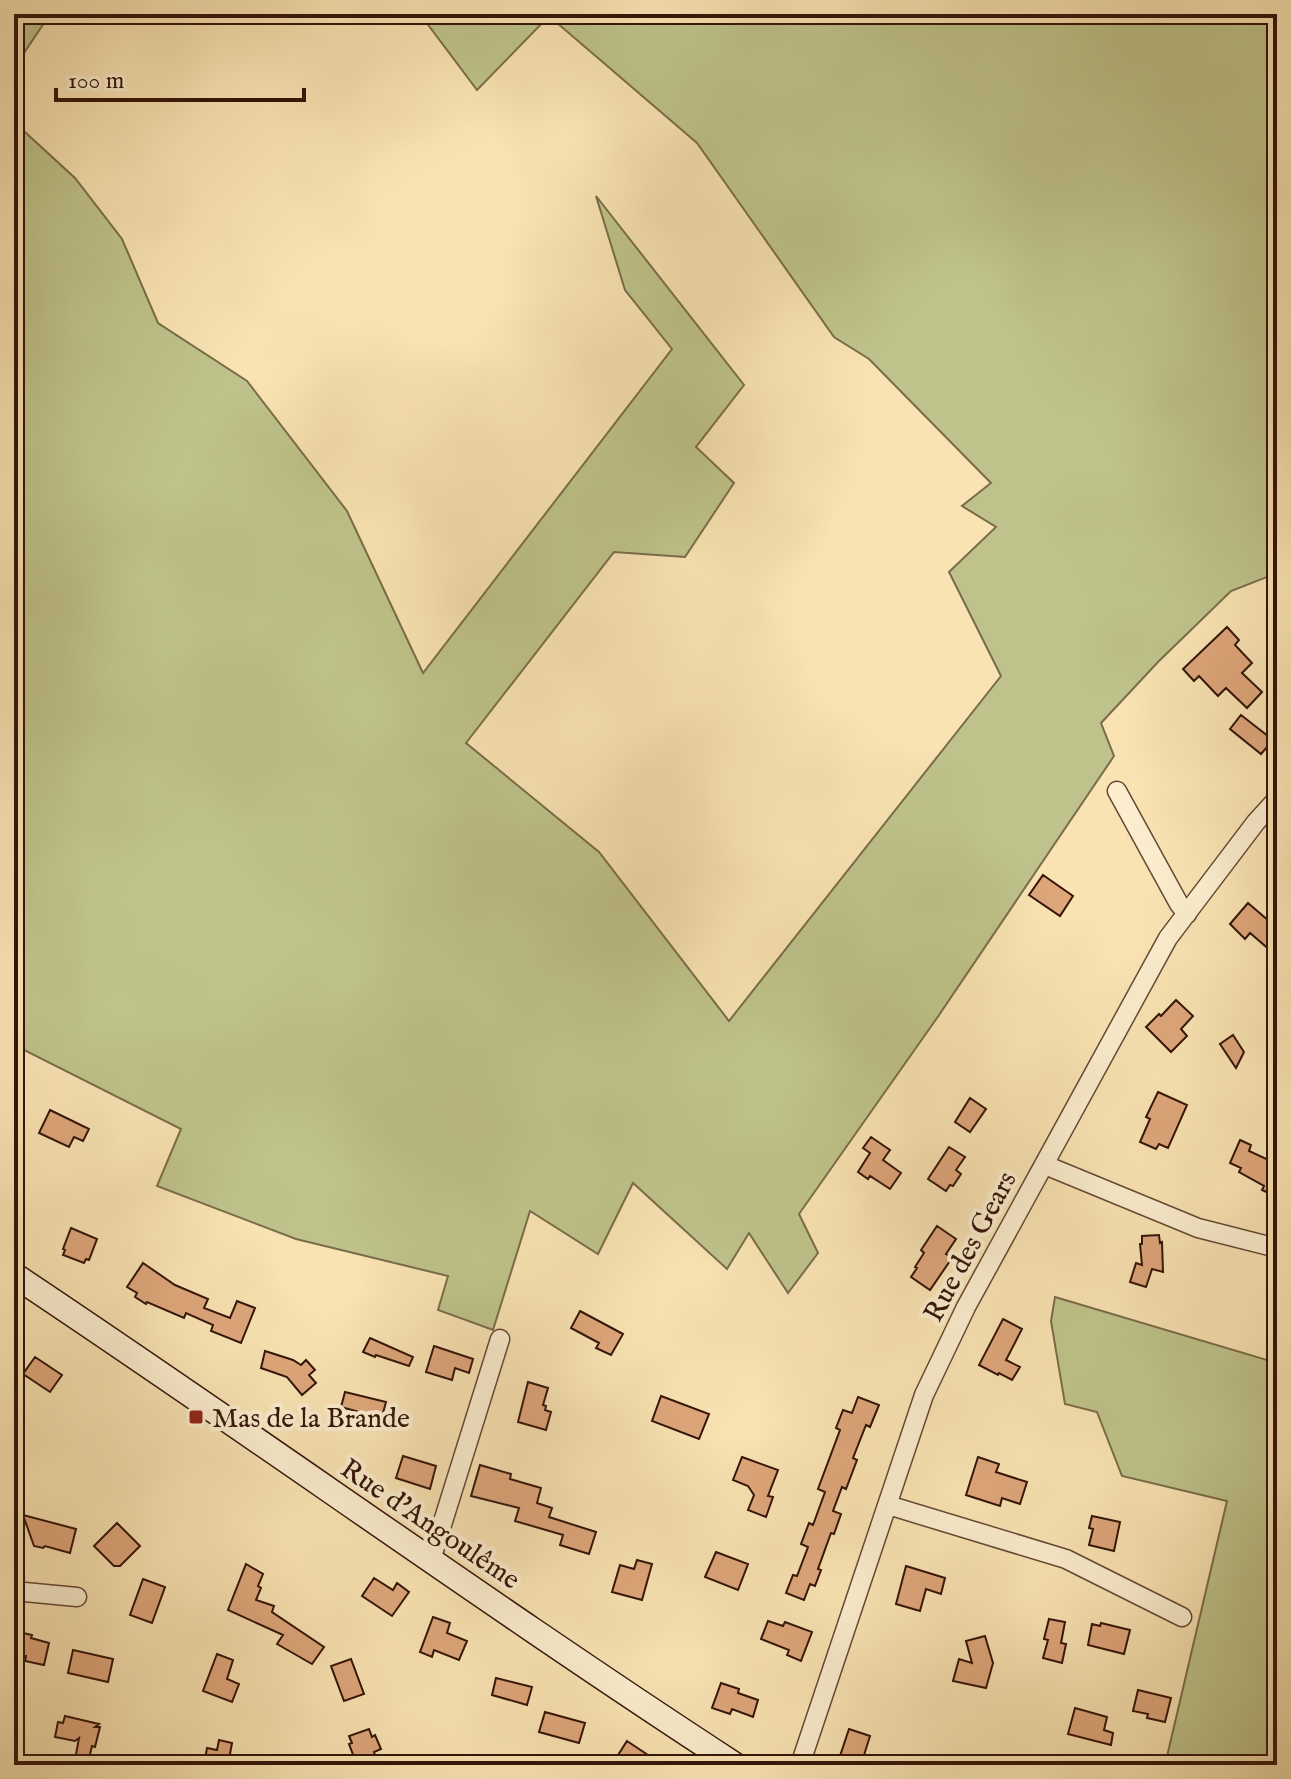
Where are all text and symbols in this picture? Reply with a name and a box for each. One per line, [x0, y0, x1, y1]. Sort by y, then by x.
scale bar [56, 52, 304, 102]
text: 100 m [68, 66, 124, 97]
street label: Rue des Gears [917, 1166, 1026, 1329]
place label: Mas de la Brande [212, 1402, 410, 1437]
marker: Mas de la Brande [187, 1408, 205, 1426]
street label: Rue d'Angoulême [333, 1452, 526, 1598]

